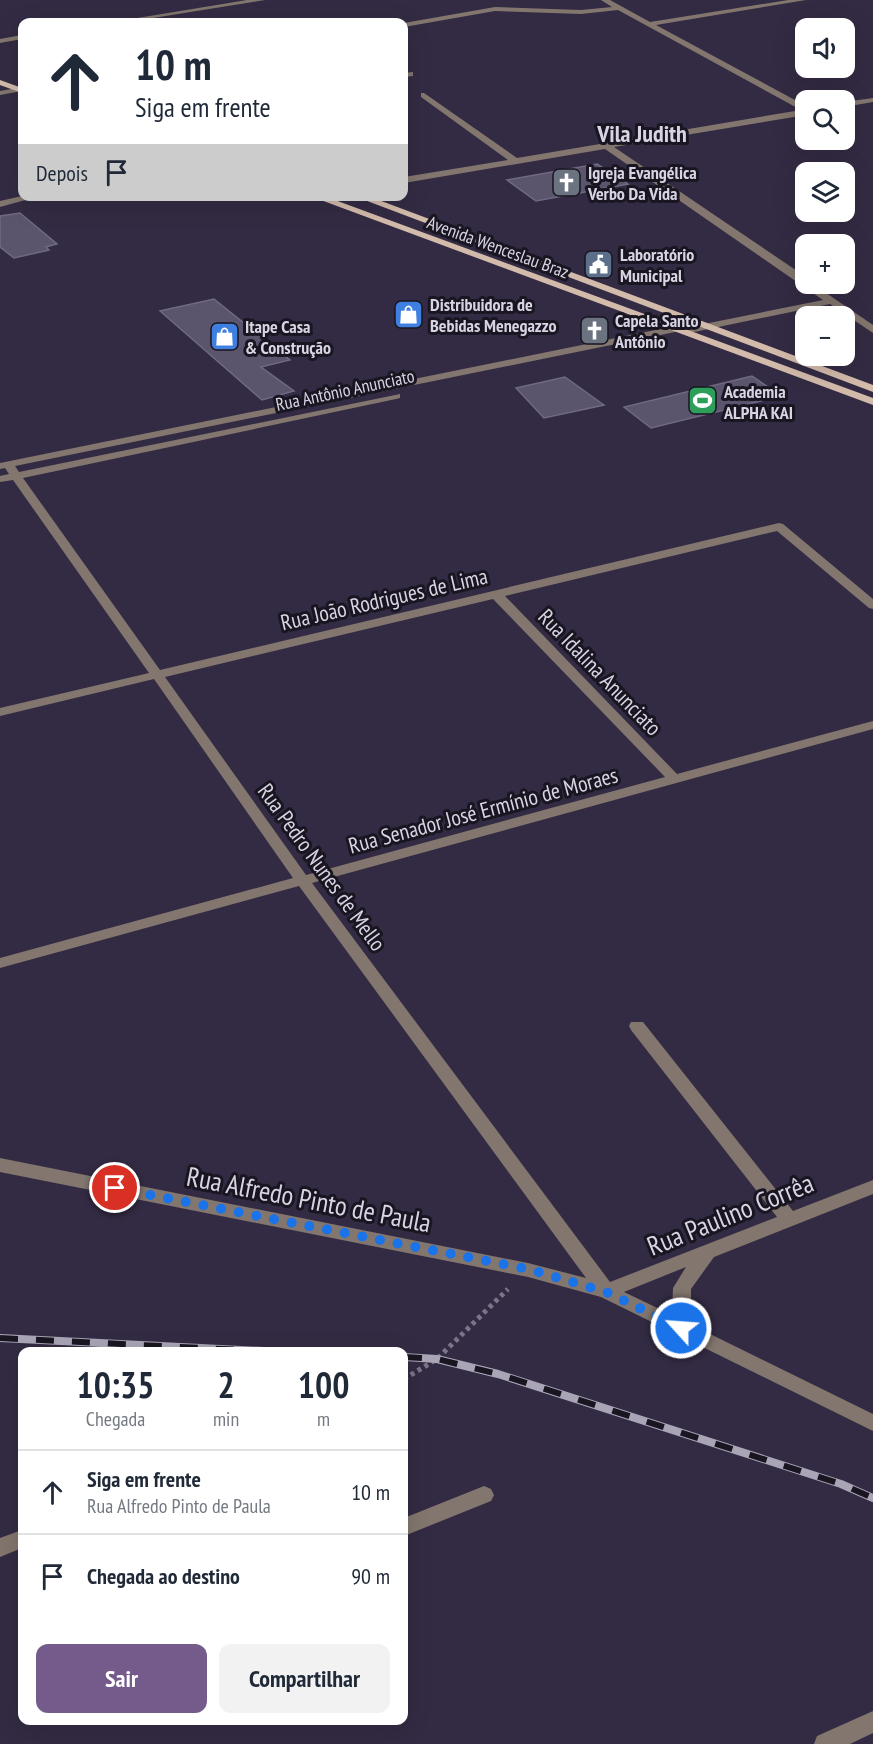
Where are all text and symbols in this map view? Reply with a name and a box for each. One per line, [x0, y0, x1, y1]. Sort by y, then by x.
map controls [795, 18, 855, 366]
button: sound [795, 18, 855, 78]
text: 10 m [135, 37, 212, 92]
icon: ahead [36, 42, 114, 120]
text: Siga em frente [135, 90, 271, 124]
button: search [795, 90, 855, 150]
district label: Vila Judith [596, 118, 687, 149]
icon: arrive [100, 156, 133, 189]
text: Depois [36, 159, 88, 187]
place label: Igreja Evangélica Verbo Da Vida [587, 161, 697, 205]
button: layers [795, 162, 855, 222]
church icon: Igreja Evangélica Verbo Da Vida [551, 166, 583, 198]
street label: Avenida Wenceslau Braz [424, 211, 572, 283]
button: + [795, 234, 855, 294]
place label: Laboratório Municipal [620, 243, 694, 287]
public building icon: Laboratório Municipal [583, 248, 615, 280]
place label: Distribuidora de Bebidas Menegazzo [430, 293, 556, 337]
shop icon: Distribuidora de Bebidas Menegazzo [393, 298, 425, 330]
button: − [795, 306, 855, 366]
place label: Capela Santo Antônio [614, 309, 698, 353]
church icon: Capela Santo Antônio [578, 314, 610, 346]
place label: Itape Casa & Construção [245, 315, 331, 359]
shop icon: Itape Casa & Construção [208, 320, 240, 352]
street label: Rua Antônio Anunciato [274, 364, 417, 416]
place label: Academia ALPHA KAI [723, 380, 793, 424]
sports icon: Academia ALPHA KAI [687, 385, 719, 417]
street label: Rua João Rodrigues de Lima [278, 562, 490, 636]
street label: Rua Idalina Anunciato [532, 603, 668, 741]
street label: Rua Senador José Ermínio de Moraes [345, 761, 621, 859]
street label: Rua Pedro Nunes de Mello [252, 778, 392, 956]
street label: Rua Alfredo Pinto de Paula [184, 1159, 434, 1239]
pin [89, 1162, 140, 1213]
street label: Rua Paulino Corrêa [642, 1165, 818, 1263]
icon: arrive [98, 1171, 131, 1204]
position arrow [649, 1296, 713, 1360]
text: 10:35 [77, 1361, 154, 1408]
text: 2 [217, 1361, 235, 1408]
text: 100 [298, 1361, 349, 1408]
text: Chegada [86, 1406, 145, 1432]
text: min [213, 1406, 239, 1432]
text: m [317, 1406, 330, 1432]
text: Siga em frente [87, 1465, 201, 1493]
icon: ahead [36, 1476, 69, 1509]
text: 10 m [351, 1478, 390, 1506]
text: Rua Alfredo Pinto de Paula [87, 1493, 271, 1519]
icon: arrive [36, 1560, 69, 1593]
text: Chegada ao destino [87, 1562, 240, 1590]
text: 90 m [351, 1562, 390, 1590]
button: Sair [36, 1644, 207, 1713]
button: Compartilhar [219, 1644, 390, 1713]

